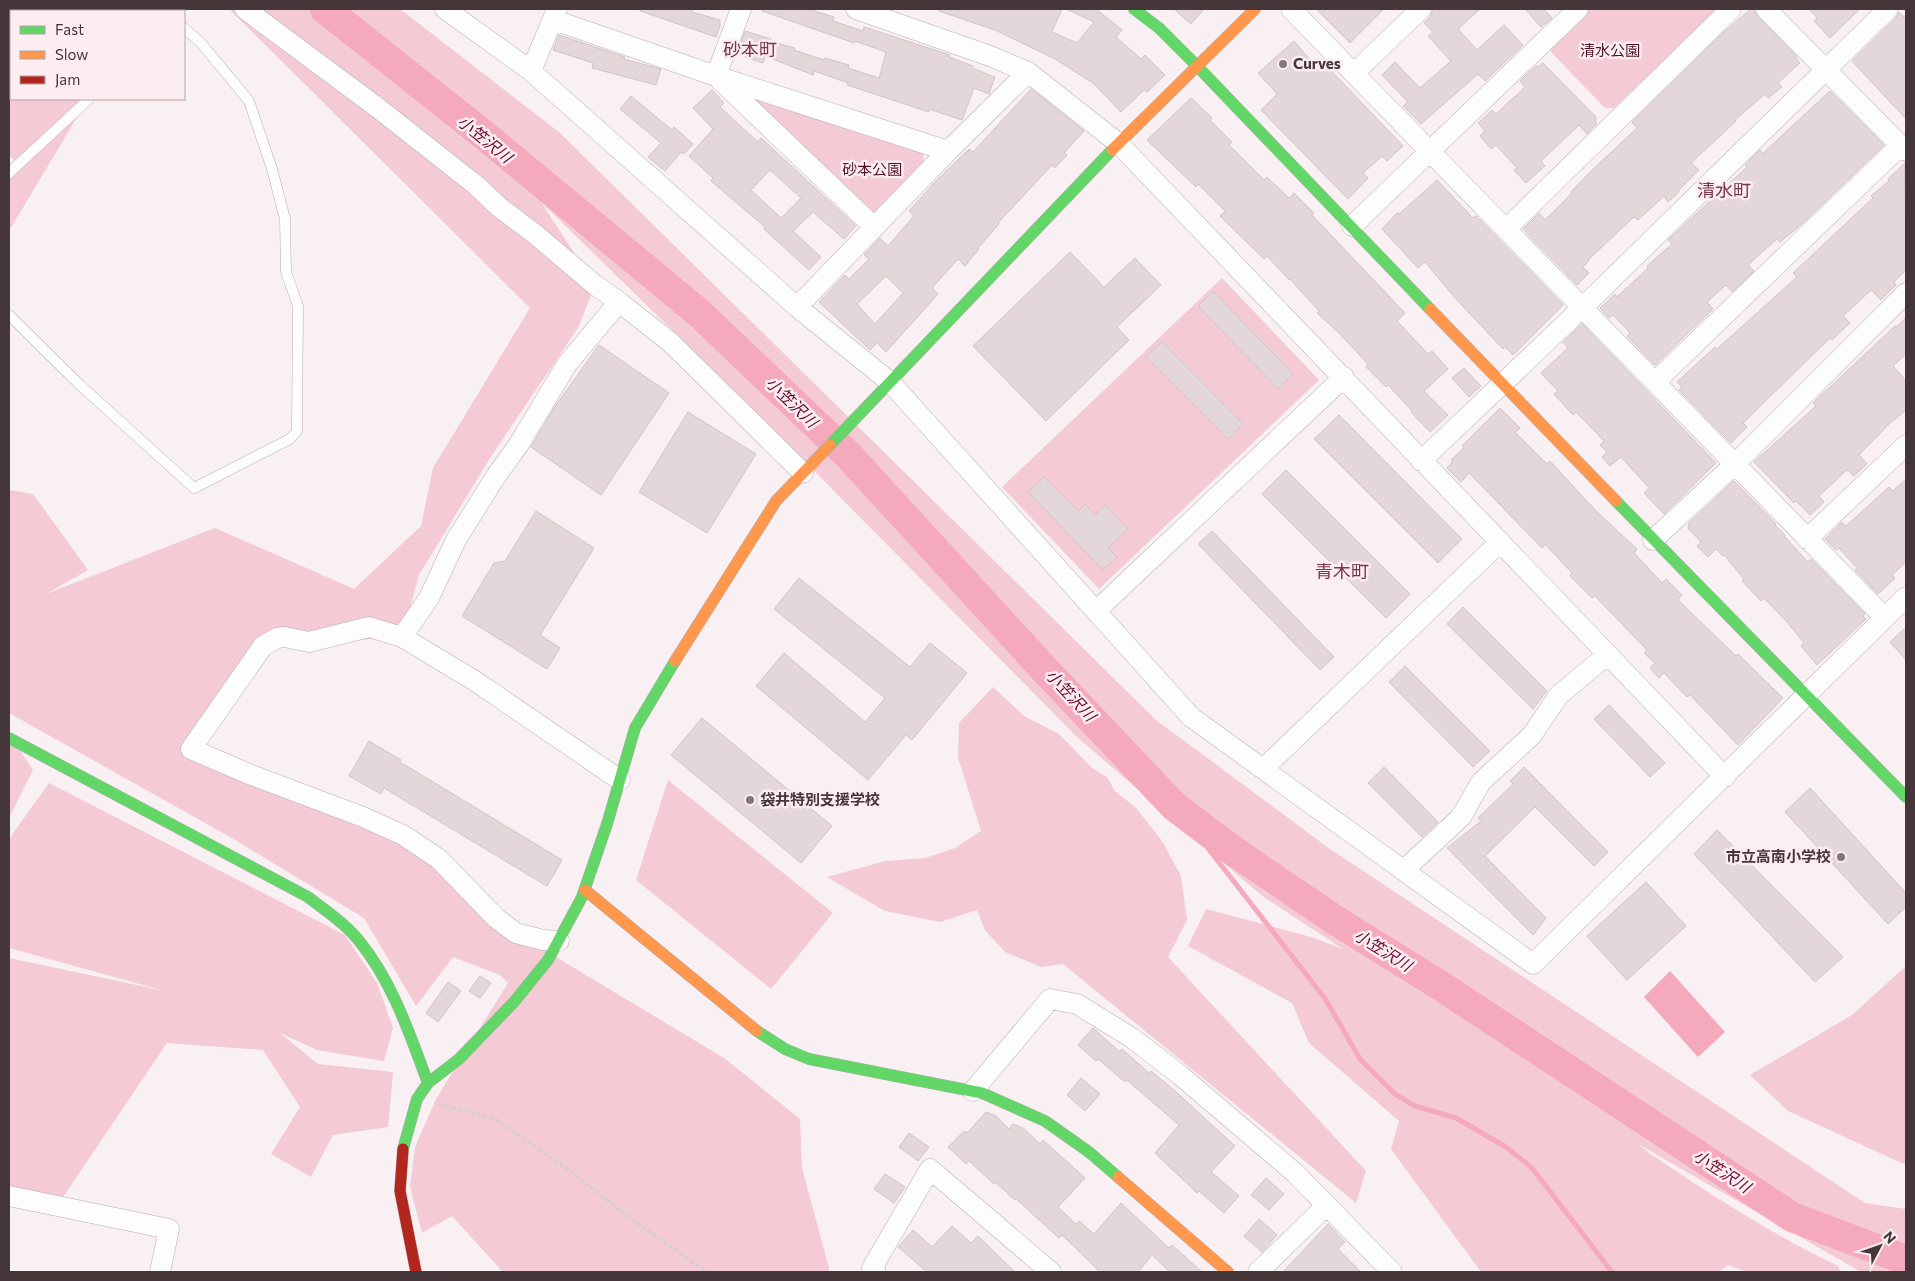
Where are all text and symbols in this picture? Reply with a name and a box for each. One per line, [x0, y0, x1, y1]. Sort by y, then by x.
legend [10, 10, 185, 100]
text: Fast [55, 20, 84, 38]
district label: 砂本町 [723, 38, 777, 60]
park label: 清水公園 [1580, 41, 1640, 59]
text: Slow [55, 45, 88, 63]
place label: Curves [1293, 54, 1341, 72]
marker: Curves [1277, 58, 1289, 70]
text: Jam [55, 70, 80, 88]
water label: 小笠沢川 [454, 111, 518, 167]
park label: 砂本公園 [842, 160, 902, 178]
district label: 清水町 [1697, 179, 1751, 201]
water label: 小笠沢川 [763, 373, 823, 432]
district label: 青木町 [1315, 560, 1369, 582]
water label: 小笠沢川 [1043, 665, 1101, 726]
place label: 袋井特別支援学校 [760, 790, 880, 808]
marker: 袋井特別支援学校 [744, 794, 756, 806]
place label: 市立高南小学校 [1726, 847, 1831, 865]
marker: 市立高南小学校 [1835, 851, 1847, 863]
water label: 小笠沢川 [1351, 925, 1417, 976]
water label: 小笠沢川 [1690, 1145, 1756, 1197]
north arrow [1855, 1221, 1905, 1271]
text: N [1880, 1228, 1900, 1247]

